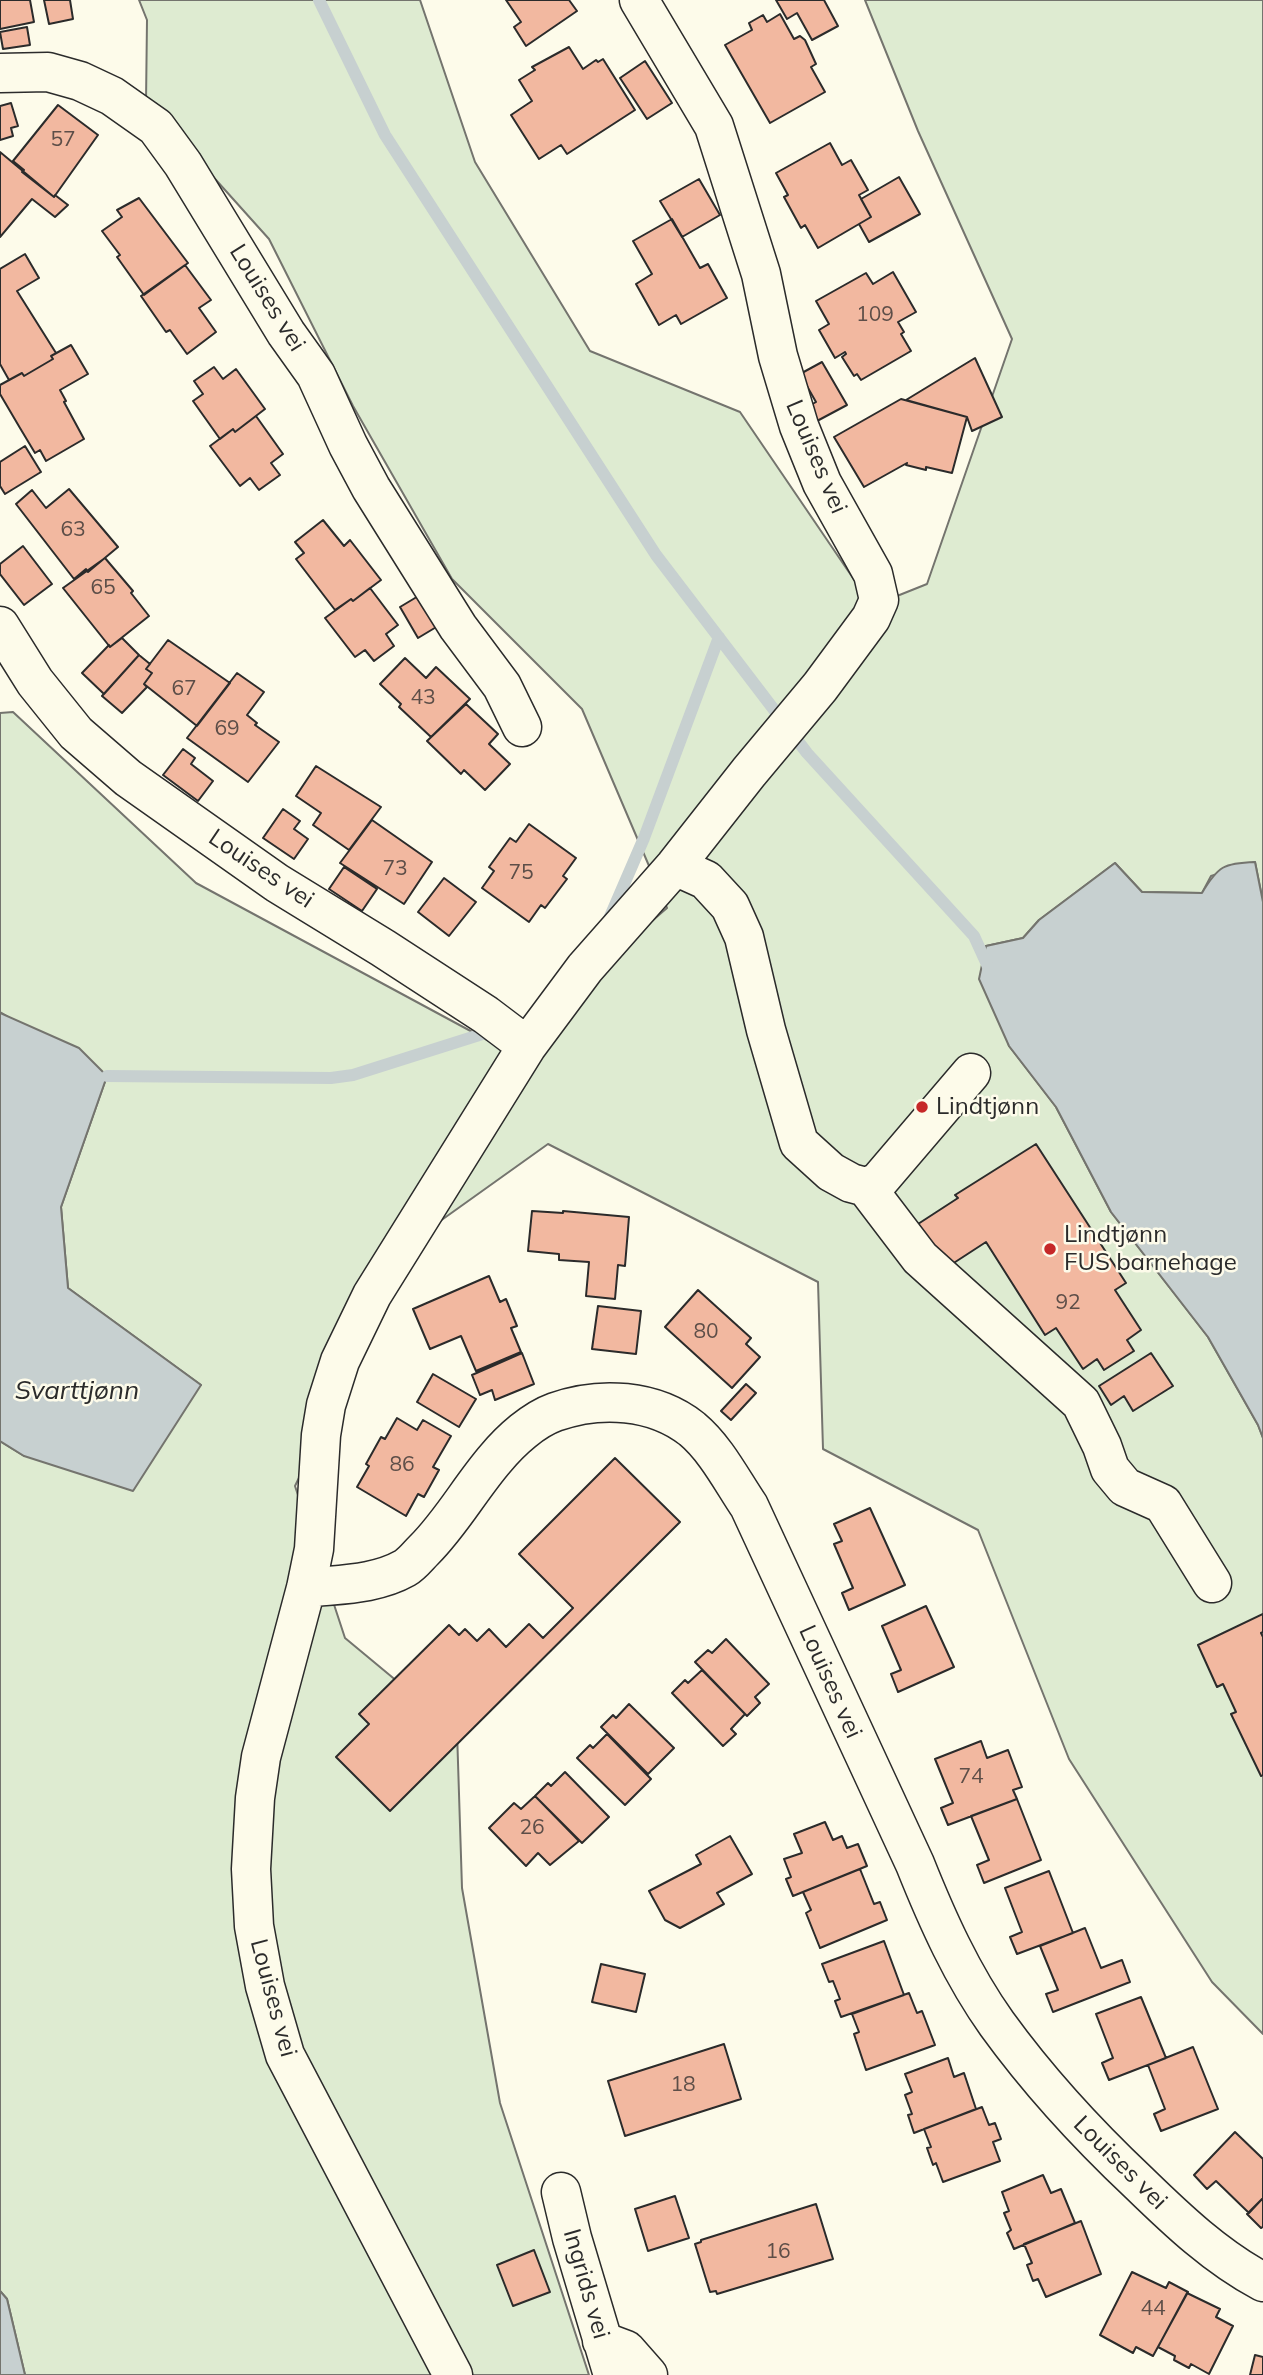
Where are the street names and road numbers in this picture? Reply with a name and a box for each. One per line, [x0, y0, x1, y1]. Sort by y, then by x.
street label: Louises vei [223, 239, 311, 357]
street label: Louises vei [779, 396, 853, 518]
street label: Louises vei [203, 823, 319, 915]
street label: Louises vei [792, 1621, 868, 1743]
street label: Louises vei [243, 1936, 303, 2060]
street label: Louises vei [1067, 2110, 1173, 2216]
street label: Ingrids vei [557, 2226, 615, 2342]

